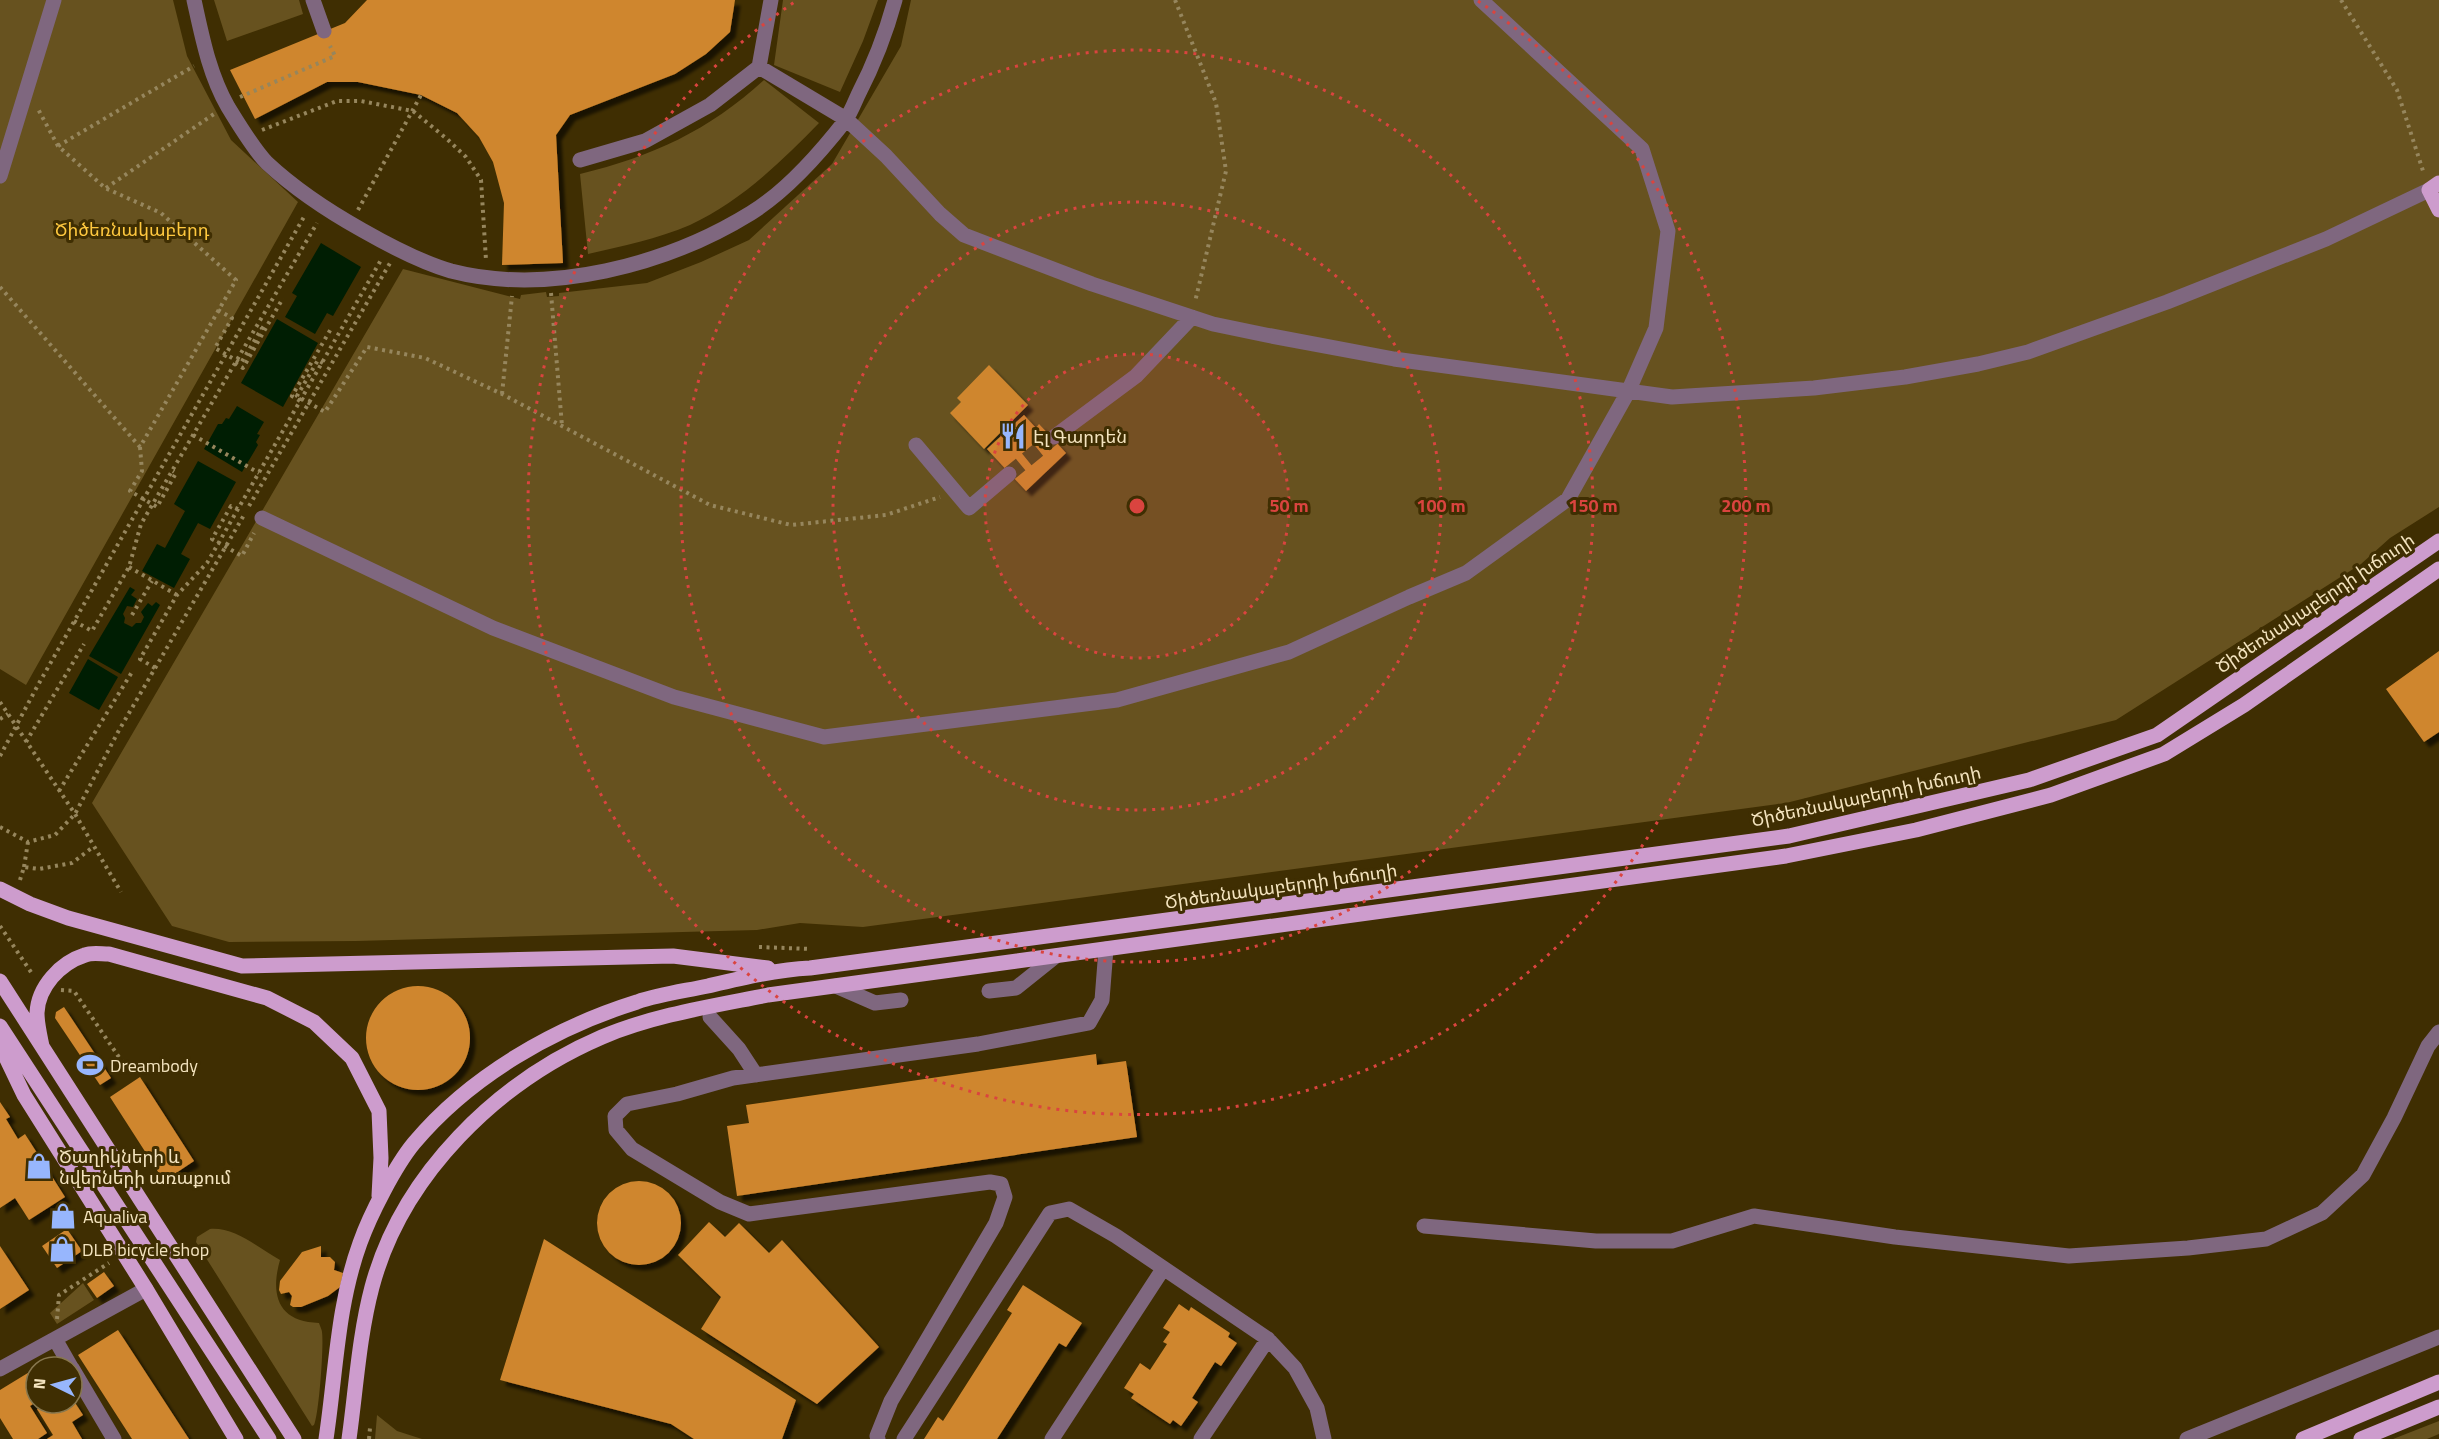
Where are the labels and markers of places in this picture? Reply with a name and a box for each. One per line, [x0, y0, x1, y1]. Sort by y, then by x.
restaurant icon: Էլ Գարդեն [998, 421, 1028, 451]
place label: Էլ Գարդեն [1033, 423, 1127, 450]
centre of rings [1127, 496, 1147, 516]
sports icon: Dreambody [75, 1050, 105, 1080]
place label: Dreambody [110, 1052, 198, 1079]
place label: Ծաղիկների և նվերների առաքում [59, 1143, 231, 1191]
shop icon: Ծաղիկների և նվերների առաքում [24, 1151, 54, 1181]
shop icon: Aqualiva [48, 1201, 78, 1231]
place label: Aqualiva [83, 1203, 147, 1230]
shop icon: DLB bicycle shop [47, 1234, 77, 1264]
place label: DLB bicycle shop [82, 1236, 209, 1263]

